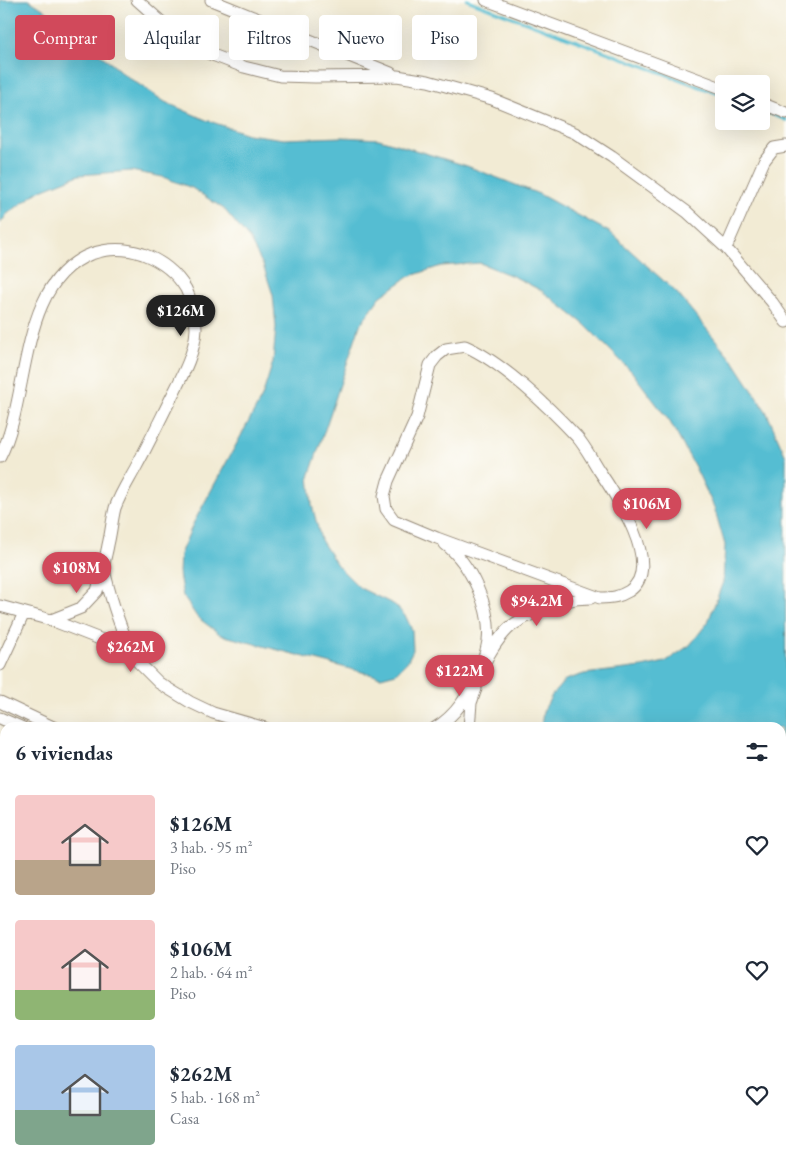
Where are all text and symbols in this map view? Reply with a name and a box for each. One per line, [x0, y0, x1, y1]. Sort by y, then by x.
chip: Comprar [15, 15, 115, 60]
chip: Alquilar [125, 15, 219, 60]
chip: Filtros [229, 15, 309, 60]
chip: Nuevo [319, 15, 402, 60]
chip: Piso [412, 15, 477, 60]
map controls [715, 75, 770, 130]
button: layers [715, 75, 770, 130]
pin: $126M [146, 294, 216, 337]
text: $126M [157, 300, 205, 321]
pin: $106M [612, 488, 682, 530]
text: $106M [623, 493, 671, 514]
pin: $108M [42, 552, 112, 594]
text: $108M [53, 557, 101, 578]
pin: $94.2M [496, 584, 578, 627]
text: $94.2M [511, 590, 563, 611]
pin: $262M [96, 630, 166, 673]
text: $262M [107, 636, 155, 657]
pin: $122M [425, 654, 495, 697]
text: $122M [436, 660, 484, 681]
icon: filters [743, 738, 771, 766]
text: 6 viviendas [15, 739, 113, 766]
text: $126M [170, 810, 232, 837]
icon: home [55, 815, 115, 875]
icon: heart [743, 831, 771, 859]
text: 3 hab. · 95 m² [170, 837, 252, 858]
text: Piso [170, 858, 196, 879]
text: $106M [170, 935, 232, 962]
icon: home [55, 940, 115, 1000]
icon: heart [743, 956, 771, 984]
text: 2 hab. · 64 m² [170, 962, 252, 983]
text: Piso [170, 983, 196, 1004]
text: $262M [170, 1060, 232, 1087]
icon: home [55, 1065, 115, 1125]
icon: heart [743, 1081, 771, 1109]
text: 5 hab. · 168 m² [170, 1087, 260, 1108]
text: Casa [170, 1108, 199, 1129]

